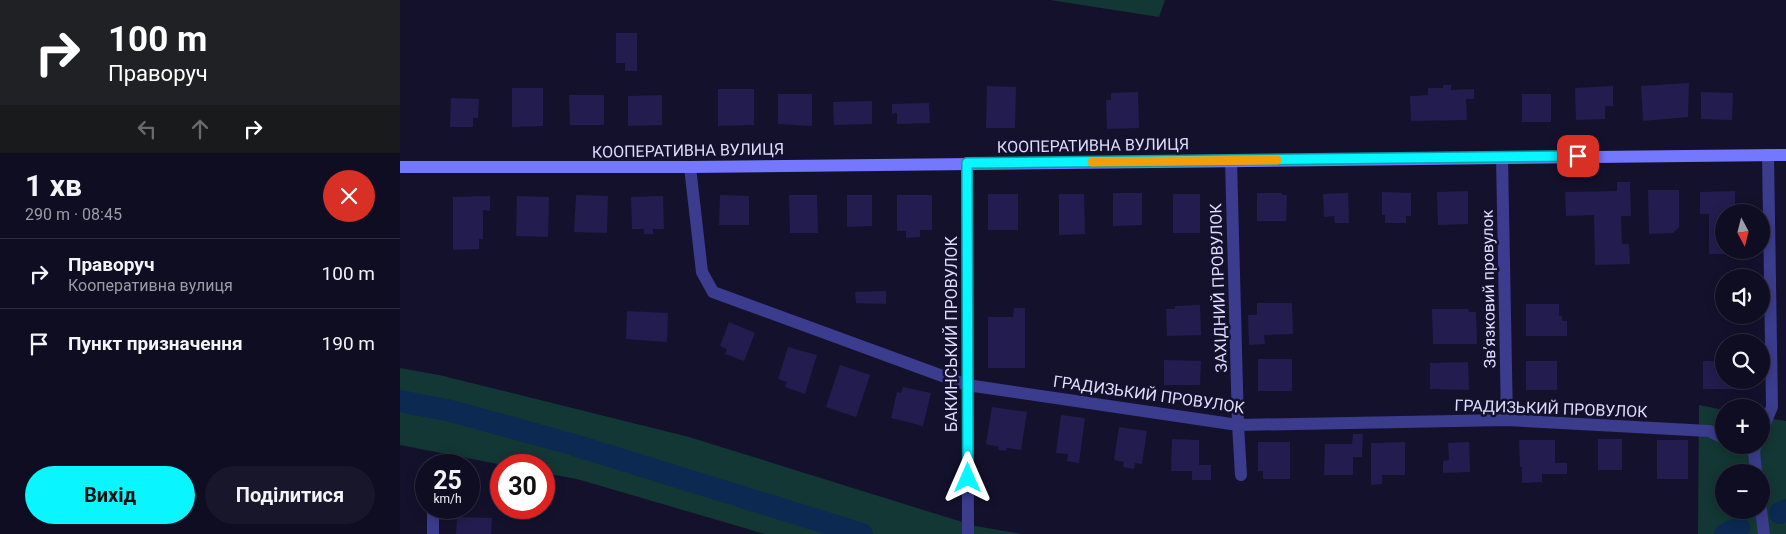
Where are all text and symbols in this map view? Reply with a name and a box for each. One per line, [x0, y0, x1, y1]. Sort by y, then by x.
text: 100 m [108, 19, 207, 60]
icon: right [25, 20, 90, 85]
text: Праворуч [108, 61, 208, 86]
icon: left [133, 115, 161, 143]
icon: ahead [186, 115, 214, 143]
icon: right [239, 115, 267, 143]
street label: КООПЕРАТИВНА ВУЛИЦЯ [997, 134, 1189, 157]
pin [1557, 135, 1599, 177]
street label: КООПЕРАТИВНА ВУЛИЦЯ [592, 139, 784, 162]
icon: arrive [1564, 142, 1592, 170]
text: 1 хв [25, 168, 82, 203]
button: close [323, 170, 375, 222]
street label: ЗАХІДНИЙ ПРОВУЛОК [1206, 202, 1231, 373]
north arrow [1715, 204, 1770, 259]
map controls [1715, 204, 1770, 519]
text: 290 m · 08:45 [25, 205, 122, 224]
street label: Звʼязковий провулок [1478, 209, 1499, 368]
street label: БАКИНСЬКИЙ ПРОВУЛОК [942, 235, 961, 432]
text: Праворуч [68, 253, 154, 276]
icon: right [25, 260, 53, 288]
text: 100 m [322, 262, 375, 285]
button: sound [1715, 269, 1770, 324]
text: Кооперативна вулиця [68, 276, 233, 295]
icon: arrive [25, 330, 53, 358]
text: Пункт призначення [68, 332, 243, 355]
text: 190 m [322, 332, 375, 355]
button: search [1715, 334, 1770, 389]
street label: ГРАДИЗЬКИЙ ПРОВУЛОК [1052, 372, 1247, 417]
street label: ГРАДИЗЬКИЙ ПРОВУЛОК [1454, 396, 1649, 421]
button: + [1715, 399, 1770, 454]
position arrow [941, 451, 993, 503]
speed limit sign: 30 [490, 454, 555, 519]
button: − [1715, 464, 1770, 519]
button: Вихід [25, 466, 195, 524]
button: Поділитися [205, 466, 375, 524]
text: 25 [433, 466, 462, 495]
text: km/h [433, 492, 462, 506]

